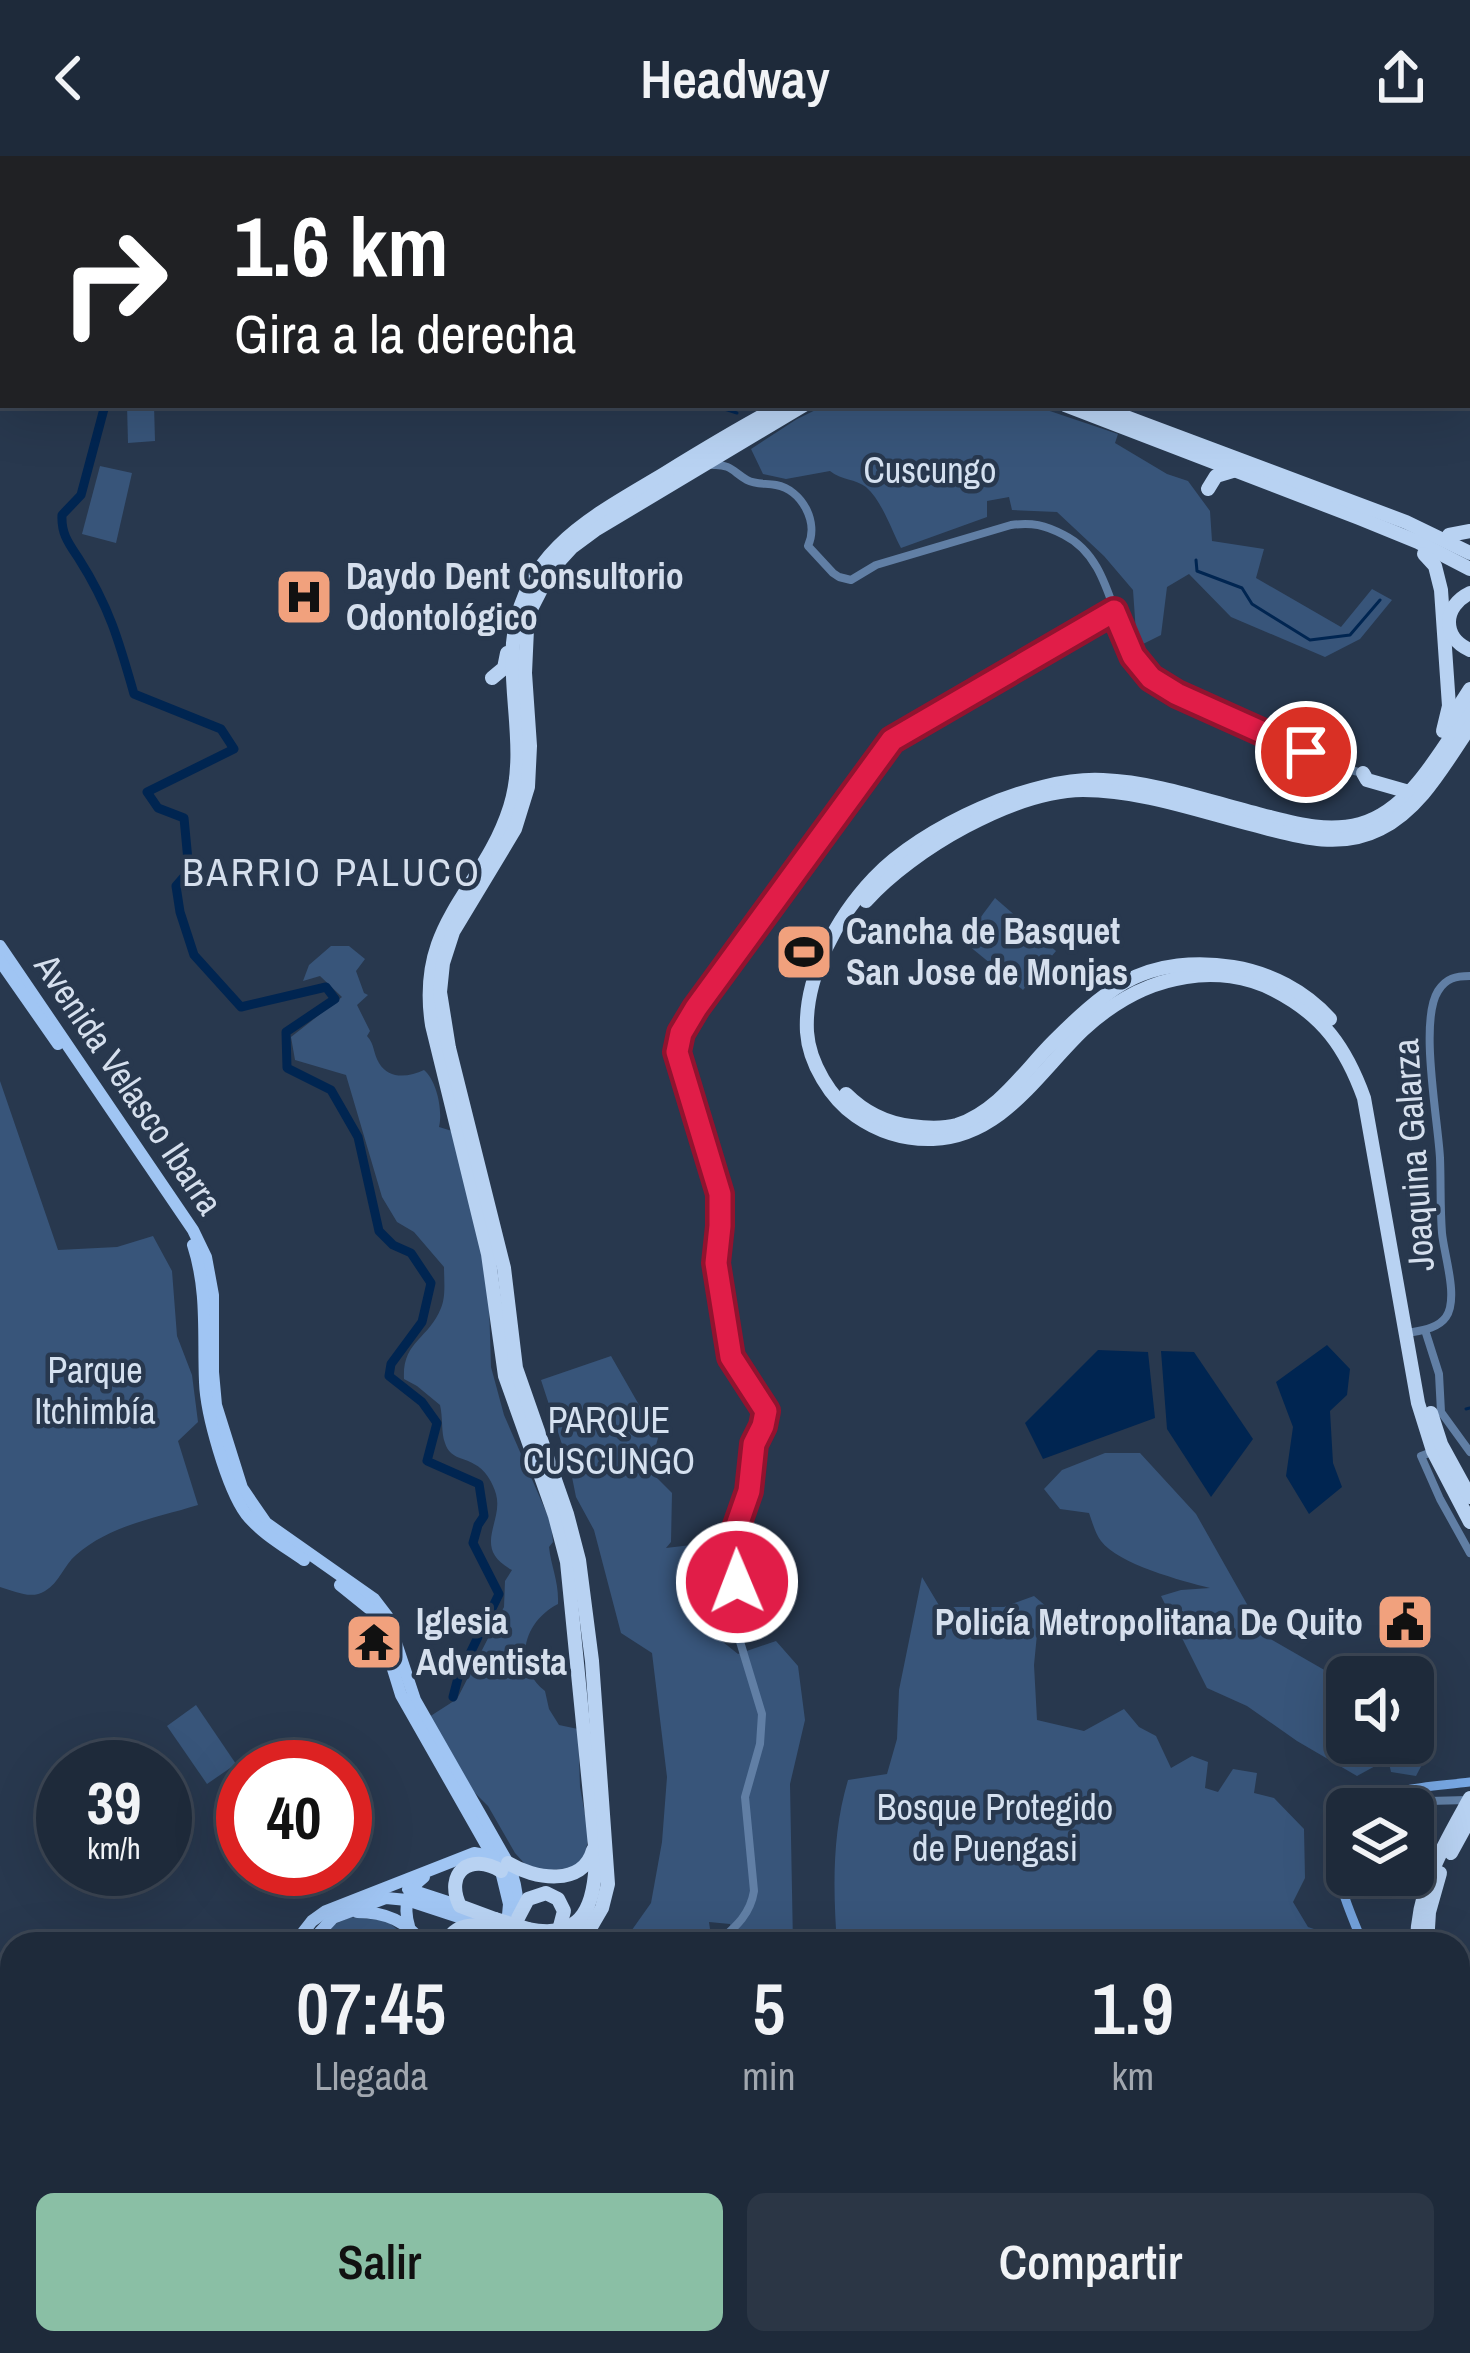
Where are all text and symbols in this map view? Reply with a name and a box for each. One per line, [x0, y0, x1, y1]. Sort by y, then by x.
text: Headway [640, 42, 830, 115]
icon: back [36, 45, 102, 111]
icon: share [1368, 45, 1434, 111]
text: 1.6 km [234, 189, 448, 302]
icon: right [36, 204, 192, 360]
text: Gira a la derecha [234, 297, 576, 370]
park label: Cuscungo [864, 446, 996, 494]
place label: Daydo Dent Consultorio Odontológico [346, 552, 684, 641]
hospital icon: Daydo Dent Consultorio Odontológico [273, 566, 335, 628]
pin [1255, 701, 1357, 803]
icon: arrive [1273, 719, 1339, 785]
district label: BARRIO PALUCO [182, 846, 482, 898]
place label: Cancha de Basquet San Jose de Monjas [846, 907, 1128, 996]
sports icon: Cancha de Basquet San Jose de Monjas [773, 921, 835, 983]
street label: Avenida Velasco Ibarra [23, 943, 234, 1224]
street label: Joaquina Galarza [1381, 1037, 1445, 1273]
park label: Parque Itchimbía [34, 1346, 156, 1435]
park label: PARQUE CUSCUNGO [523, 1396, 695, 1485]
position arrow [674, 1519, 800, 1645]
public building icon: Policía Metropolitana De Quito [1374, 1591, 1436, 1653]
place label: Iglesia Adventista [416, 1597, 567, 1686]
place label: Policía Metropolitana De Quito [935, 1598, 1363, 1646]
temple icon: Iglesia Adventista [343, 1611, 405, 1673]
map controls [1326, 1656, 1434, 1896]
button: sound [1326, 1656, 1434, 1764]
speed limit sign: 40 [216, 1740, 372, 1896]
text: 39 [87, 1762, 141, 1843]
park label: Bosque Protegido de Puengasi [877, 1783, 1113, 1872]
button: layers [1326, 1788, 1434, 1896]
text: km/h [87, 1828, 141, 1868]
text: 07:45 [296, 1959, 446, 2056]
text: 5 [752, 1959, 785, 2056]
text: 1.9 [1092, 1959, 1174, 2056]
text: Llegada [314, 2050, 428, 2102]
text: min [742, 2050, 796, 2102]
text: km [1111, 2050, 1154, 2102]
button: Salir [36, 2193, 723, 2331]
button: Compartir [747, 2193, 1434, 2331]

